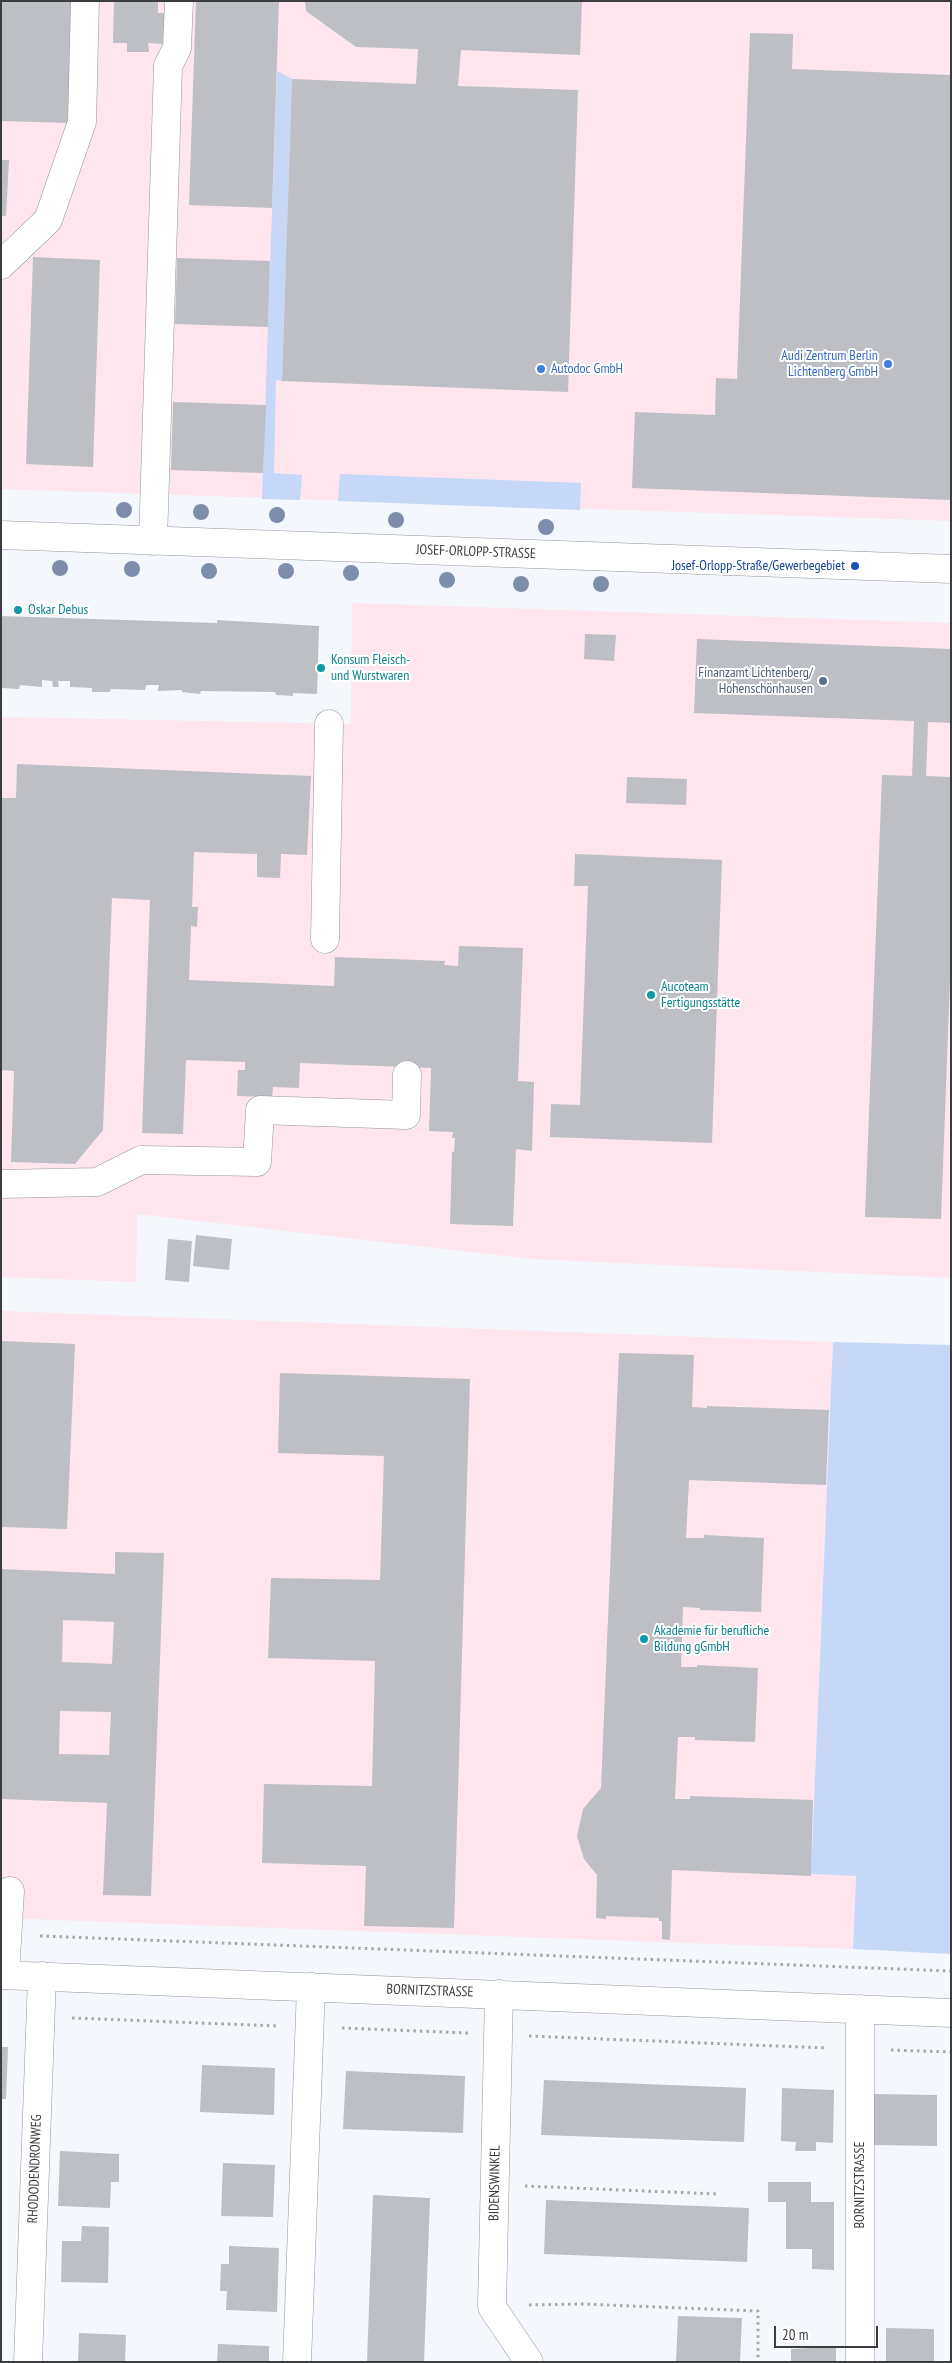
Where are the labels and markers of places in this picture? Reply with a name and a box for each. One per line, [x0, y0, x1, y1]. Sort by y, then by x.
place label: Audi Zentrum Berlin Lichtenberg GmbH [781, 348, 878, 381]
marker: Audi Zentrum Berlin Lichtenberg GmbH [882, 358, 894, 370]
place label: Autodoc GmbH [551, 361, 623, 377]
marker: Autodoc GmbH [535, 363, 547, 375]
place label: Josef-Orlopp-Straße/Gewerbegebiet [672, 558, 845, 574]
marker: Josef-Orlopp-Straße/Gewerbegebiet [849, 560, 861, 572]
place label: Oskar Debus [28, 602, 88, 618]
marker: Oskar Debus [12, 604, 24, 616]
place label: Konsum Fleisch- und Wurstwaren [331, 652, 410, 684]
marker: Konsum Fleisch- und Wurstwaren [315, 662, 327, 674]
place label: Finanzamt Lichtenberg/ Hohenschönhausen [698, 665, 813, 698]
marker: Finanzamt Lichtenberg/ Hohenschönhausen [817, 675, 829, 687]
place label: Aucoteam Fertigungsstätte [661, 979, 740, 1012]
marker: Aucoteam Fertigungsstätte [645, 989, 657, 1001]
place label: Akademie für berufliche Bildung gGmbH [654, 1623, 769, 1655]
marker: Akademie für berufliche Bildung gGmbH [638, 1633, 650, 1645]

